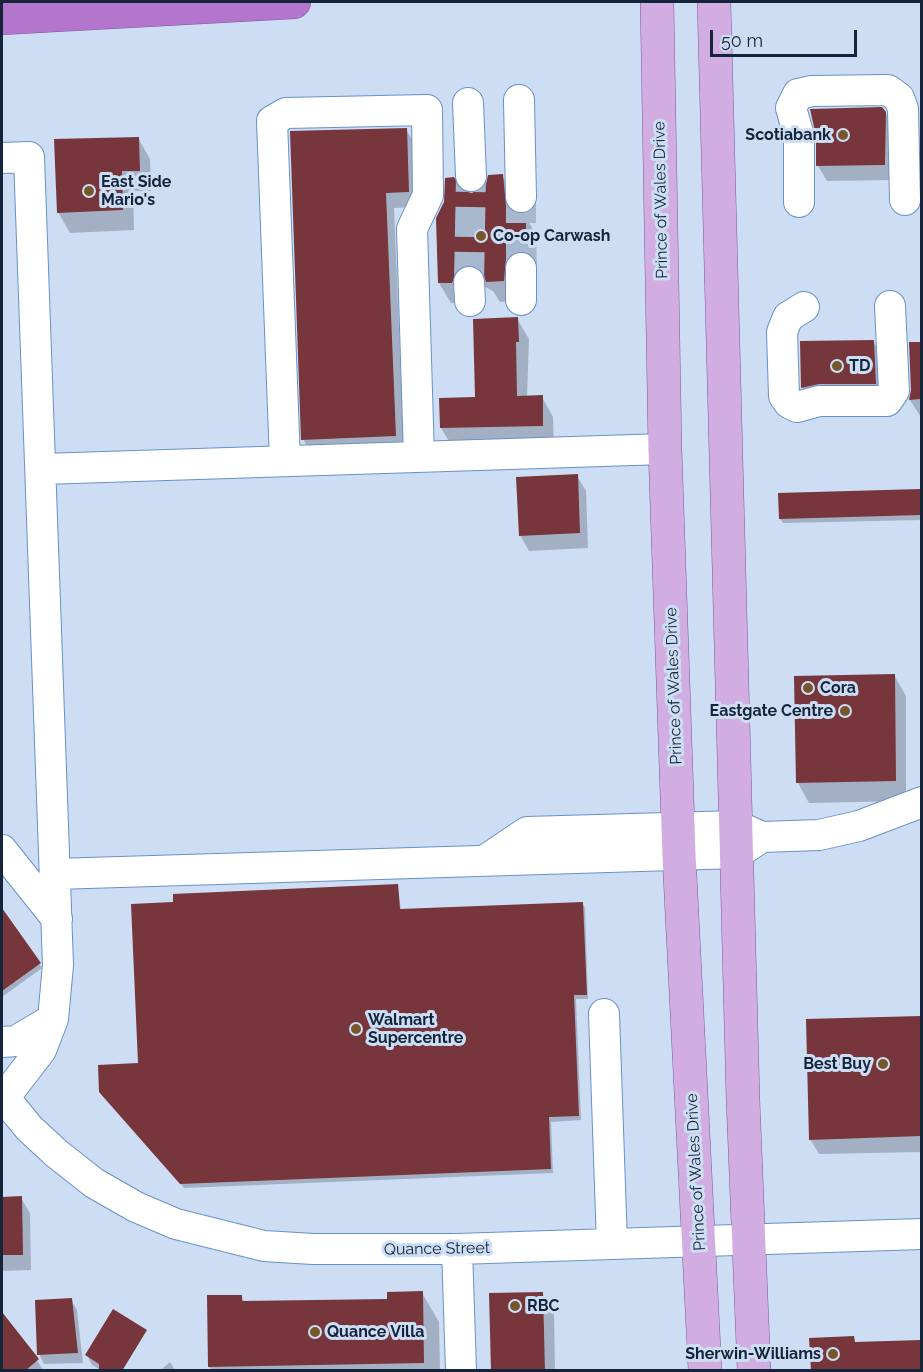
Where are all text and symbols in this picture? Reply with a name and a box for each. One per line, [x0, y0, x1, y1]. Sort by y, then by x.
scale bar [713, 18, 860, 56]
text: 50 m [721, 30, 763, 51]
street label: Prince of Wales Drive [650, 121, 672, 279]
place label: Scotiabank [745, 125, 831, 145]
marker: Scotiabank [836, 128, 850, 142]
place label: East Side Mario's [101, 172, 171, 210]
marker: East Side Mario's [82, 184, 96, 198]
place label: Co-op Carwash [493, 226, 610, 246]
marker: Co-op Carwash [474, 229, 488, 243]
place label: TD [849, 356, 870, 376]
marker: TD [830, 359, 844, 373]
street label: Prince of Wales Drive [662, 607, 686, 765]
place label: Cora [820, 678, 856, 698]
marker: Cora [801, 681, 815, 695]
place label: Eastgate Centre [710, 701, 833, 721]
marker: Eastgate Centre [838, 704, 852, 718]
place label: Walmart Supercentre [368, 1010, 463, 1048]
marker: Walmart Supercentre [349, 1022, 363, 1036]
place label: Best Buy [803, 1054, 871, 1074]
marker: Best Buy [876, 1057, 890, 1071]
street label: Prince of Wales Drive [682, 1093, 710, 1251]
street label: Quance Street [384, 1238, 490, 1260]
place label: RBC [527, 1296, 559, 1316]
marker: RBC [508, 1299, 522, 1313]
place label: Quance Villa [327, 1322, 424, 1342]
marker: Quance Villa [308, 1325, 322, 1339]
place label: Sherwin-Williams [685, 1344, 821, 1364]
marker: Sherwin-Williams [826, 1347, 840, 1361]

